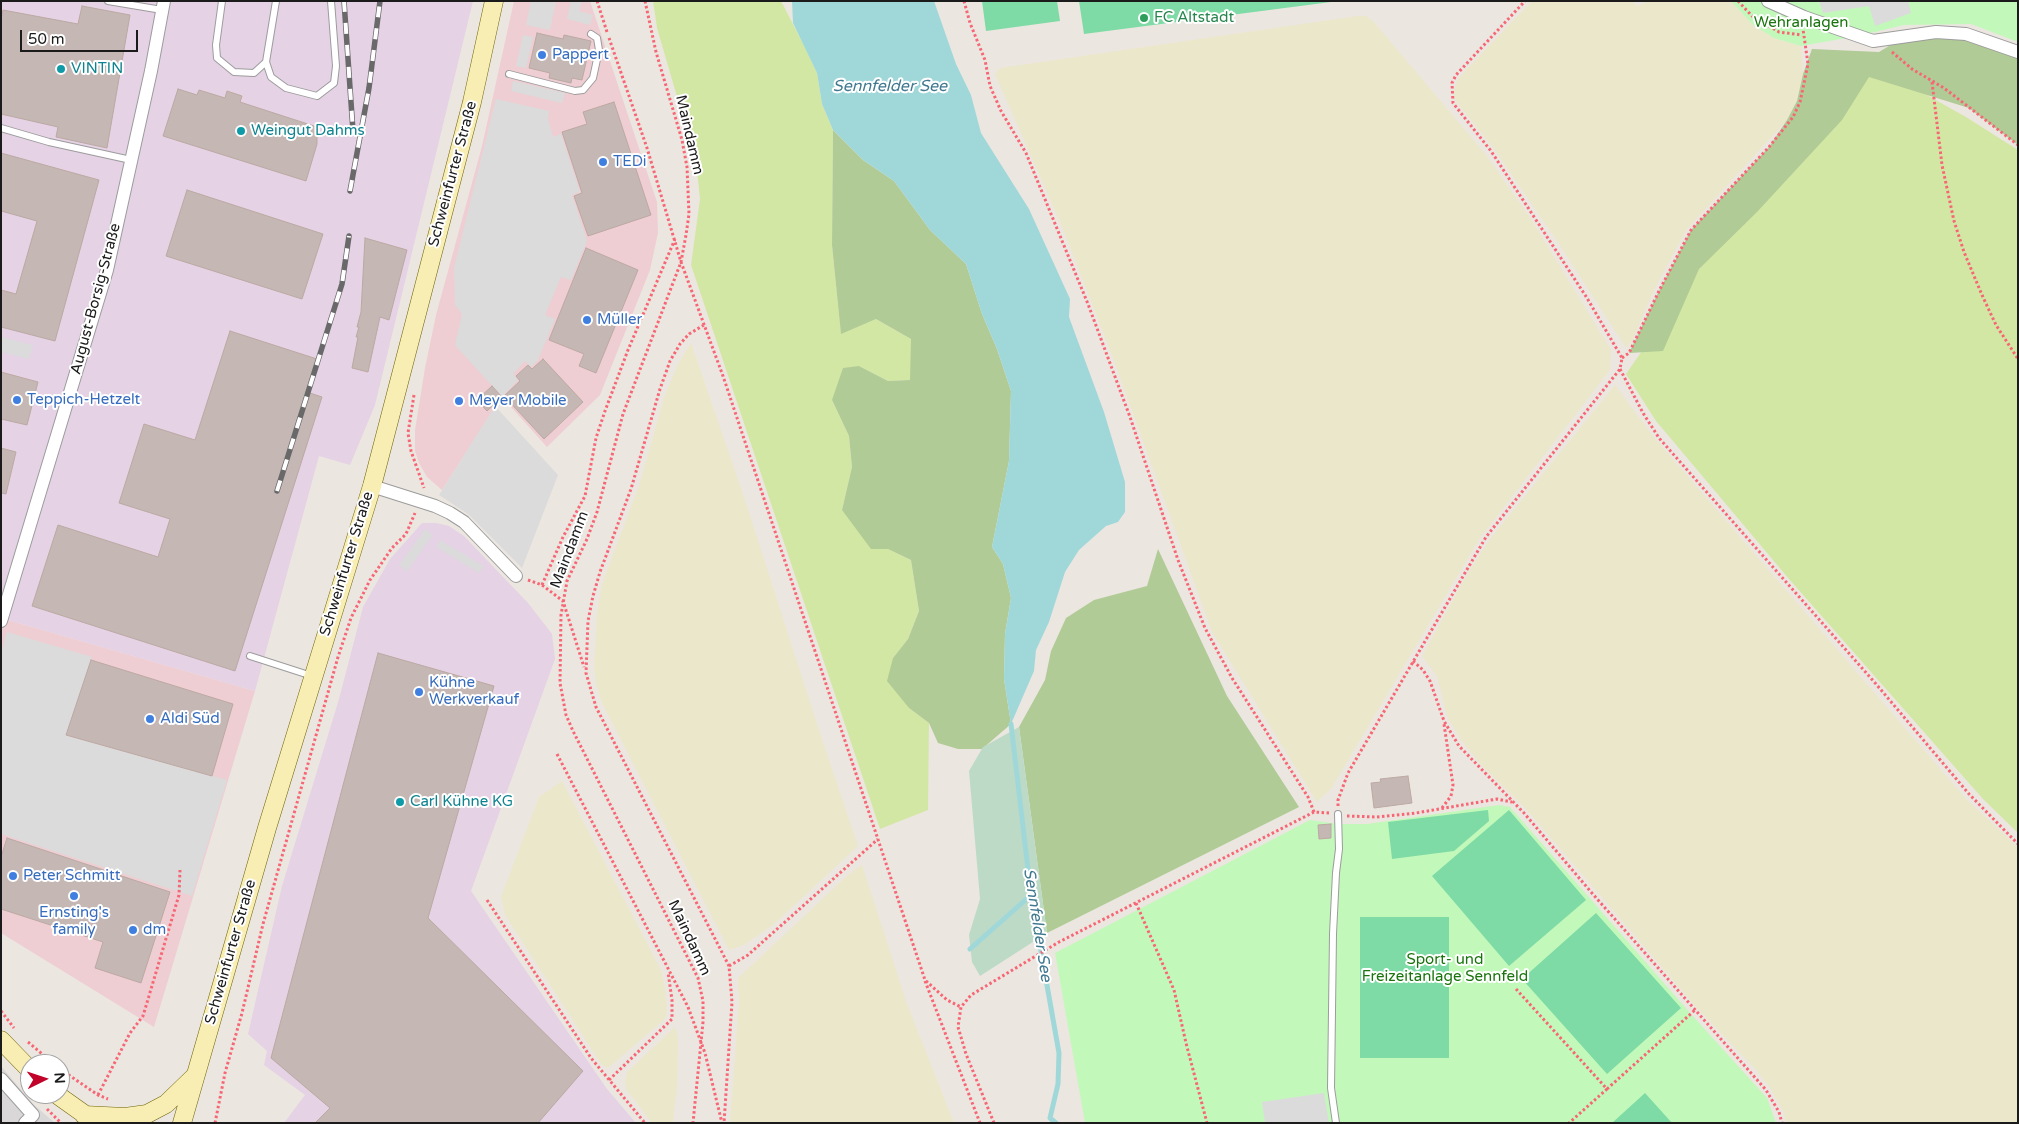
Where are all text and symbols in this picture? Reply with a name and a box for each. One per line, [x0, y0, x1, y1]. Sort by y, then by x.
place label: FC Altstadt [1154, 9, 1234, 27]
marker: FC Altstadt [1138, 12, 1150, 24]
park label: Wehranlagen [1754, 14, 1848, 32]
scale bar [22, 20, 140, 52]
text: 50 m [28, 30, 65, 48]
place label: Pappert [552, 46, 609, 64]
marker: Pappert [536, 49, 548, 61]
place label: VINTIN [71, 60, 123, 78]
marker: VINTIN [55, 63, 67, 75]
water label: Sennfelder See [833, 77, 947, 97]
street label: Maindamm [671, 93, 707, 177]
street label: Schweinfurter Straße [425, 99, 481, 249]
place label: Weingut Dahms [251, 122, 365, 140]
marker: Weingut Dahms [235, 125, 247, 137]
place label: TEDi [613, 153, 647, 171]
marker: TEDi [597, 156, 609, 168]
street label: August-Borsig-Straße [67, 222, 125, 376]
place label: Müller [597, 311, 642, 329]
marker: Müller [581, 314, 593, 326]
place label: Teppich-Hetzelt [27, 391, 140, 409]
place label: Meyer Mobile [469, 392, 567, 410]
marker: Teppich-Hetzelt [11, 394, 23, 406]
marker: Meyer Mobile [453, 395, 465, 407]
street label: Schweinfurter Straße [316, 490, 378, 638]
street label: Maindamm [547, 509, 593, 591]
place label: Kühne Werkverkauf [429, 674, 519, 709]
marker: Kühne Werkverkauf [413, 686, 425, 698]
place label: Aldi Süd [160, 710, 220, 728]
marker: Aldi Süd [144, 713, 156, 725]
place label: Carl Kühne KG [410, 793, 513, 811]
marker: Carl Kühne KG [394, 796, 406, 808]
place label: Peter Schmitt [23, 867, 120, 885]
water label: Sennfelder See [1019, 867, 1055, 983]
marker: Peter Schmitt [7, 870, 19, 882]
street label: Schweinfurter Straße [202, 877, 260, 1027]
marker: Ernsting's family [68, 890, 80, 902]
street label: Maindamm [664, 897, 714, 979]
place label: Ernsting's family [39, 904, 109, 939]
place label: dm [143, 921, 166, 939]
marker: dm [127, 924, 139, 936]
park label: Sport- und Freizeitanlage Sennfeld [1362, 951, 1528, 986]
north arrow [20, 1054, 70, 1104]
text: N [51, 1072, 68, 1084]

